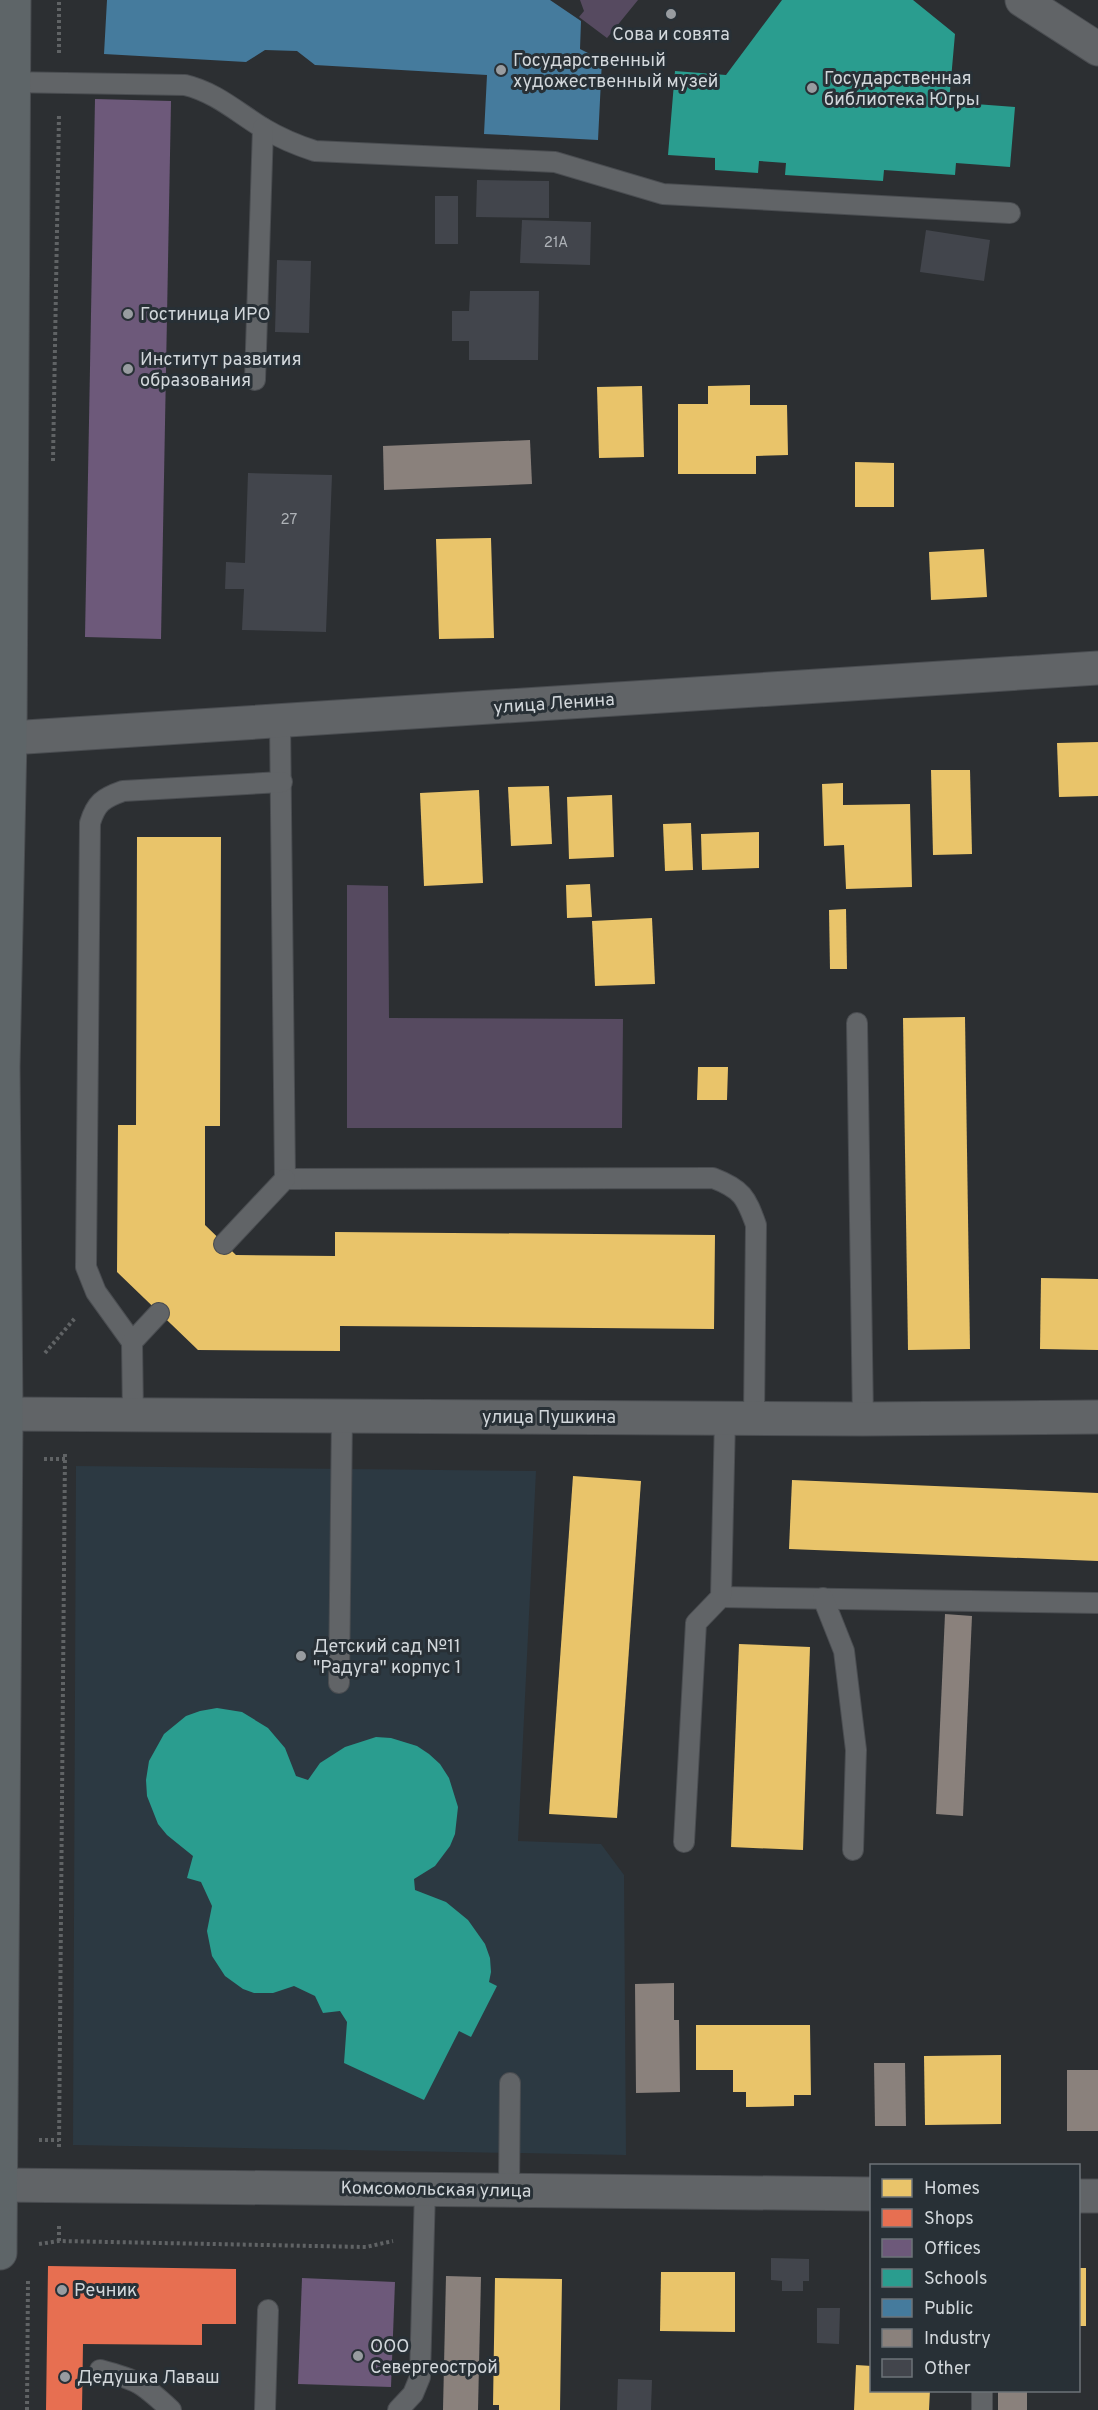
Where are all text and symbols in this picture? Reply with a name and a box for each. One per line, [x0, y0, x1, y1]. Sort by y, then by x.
marker: Сова и совята [664, 7, 678, 21]
place label: Сова и совята [612, 24, 730, 47]
place label: Государственный художественный музей [513, 50, 718, 94]
marker: Государственный художественный музей [494, 63, 508, 77]
place label: Государственная библиотека Югры [824, 68, 980, 112]
marker: Государственная библиотека Югры [805, 81, 819, 95]
house number: 21А [544, 234, 568, 253]
place label: Гостиница ИРО [140, 304, 271, 327]
marker: Гостиница ИРО [121, 307, 135, 321]
place label: Институт развития образования [140, 349, 301, 393]
marker: Институт развития образования [121, 362, 135, 376]
house number: 27 [281, 511, 298, 530]
street label: улица Ленина [493, 689, 615, 720]
street label: улица Пушкина [482, 1407, 616, 1430]
place label: Детский сад №11 "Радуга" корпус 1 [313, 1636, 462, 1680]
marker: Детский сад №11 "Радуга" корпус 1 [294, 1649, 308, 1663]
legend [870, 2164, 1080, 2392]
street label: Комсомольская улица [340, 2177, 532, 2204]
text: Homes [924, 2178, 980, 2201]
text: Shops [924, 2208, 974, 2231]
text: Offices [924, 2238, 981, 2261]
text: Schools [924, 2268, 987, 2291]
place label: Речник [74, 2280, 137, 2303]
marker: Речник [55, 2283, 69, 2297]
text: Public [924, 2298, 974, 2321]
text: Industry [924, 2328, 991, 2351]
place label: ООО Севергеострой [370, 2336, 498, 2380]
marker: ООО Севергеострой [351, 2349, 365, 2363]
text: Other [924, 2358, 971, 2381]
place label: Дедушка Лаваш [77, 2367, 220, 2390]
marker: Дедушка Лаваш [58, 2370, 72, 2384]

